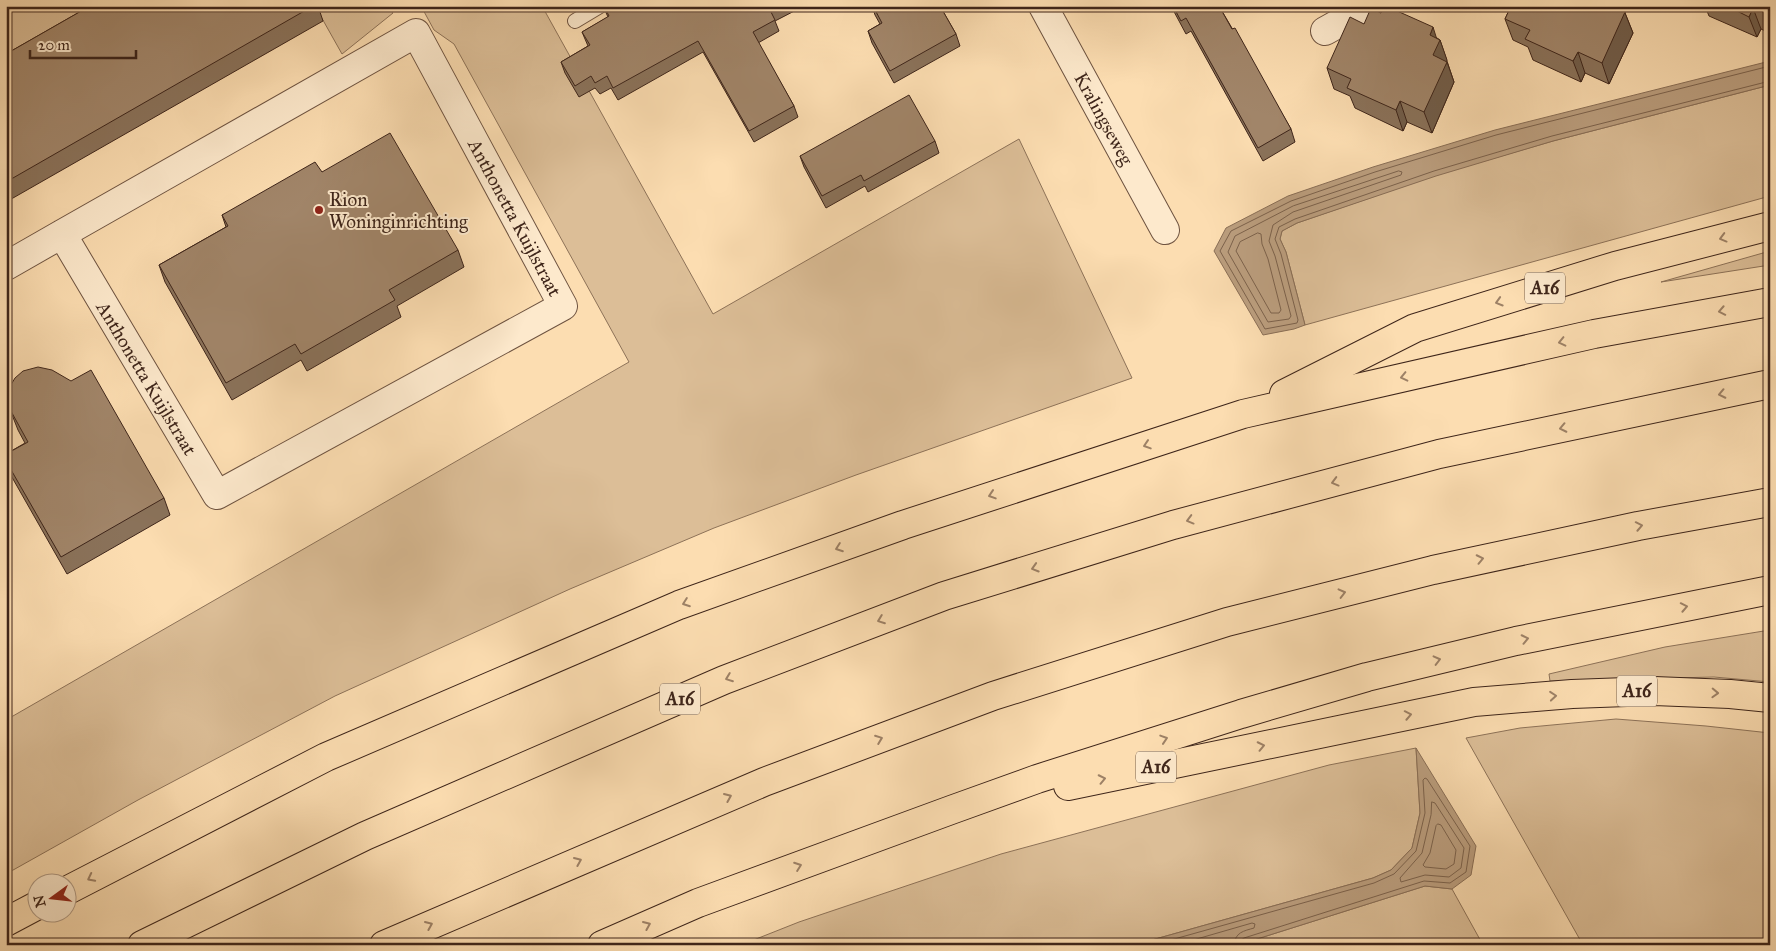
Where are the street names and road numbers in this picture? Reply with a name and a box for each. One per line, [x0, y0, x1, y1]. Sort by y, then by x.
street label: Kralingseweg [1069, 68, 1138, 170]
street label: Anthonetta Kuijlstraat [463, 134, 567, 301]
road number: A16 [1525, 272, 1565, 304]
street label: Anthonetta Kuijlstraat [91, 296, 202, 460]
road number: A16 [1617, 676, 1657, 706]
road number: A16 [660, 684, 700, 714]
road number: A16 [1136, 752, 1176, 782]

